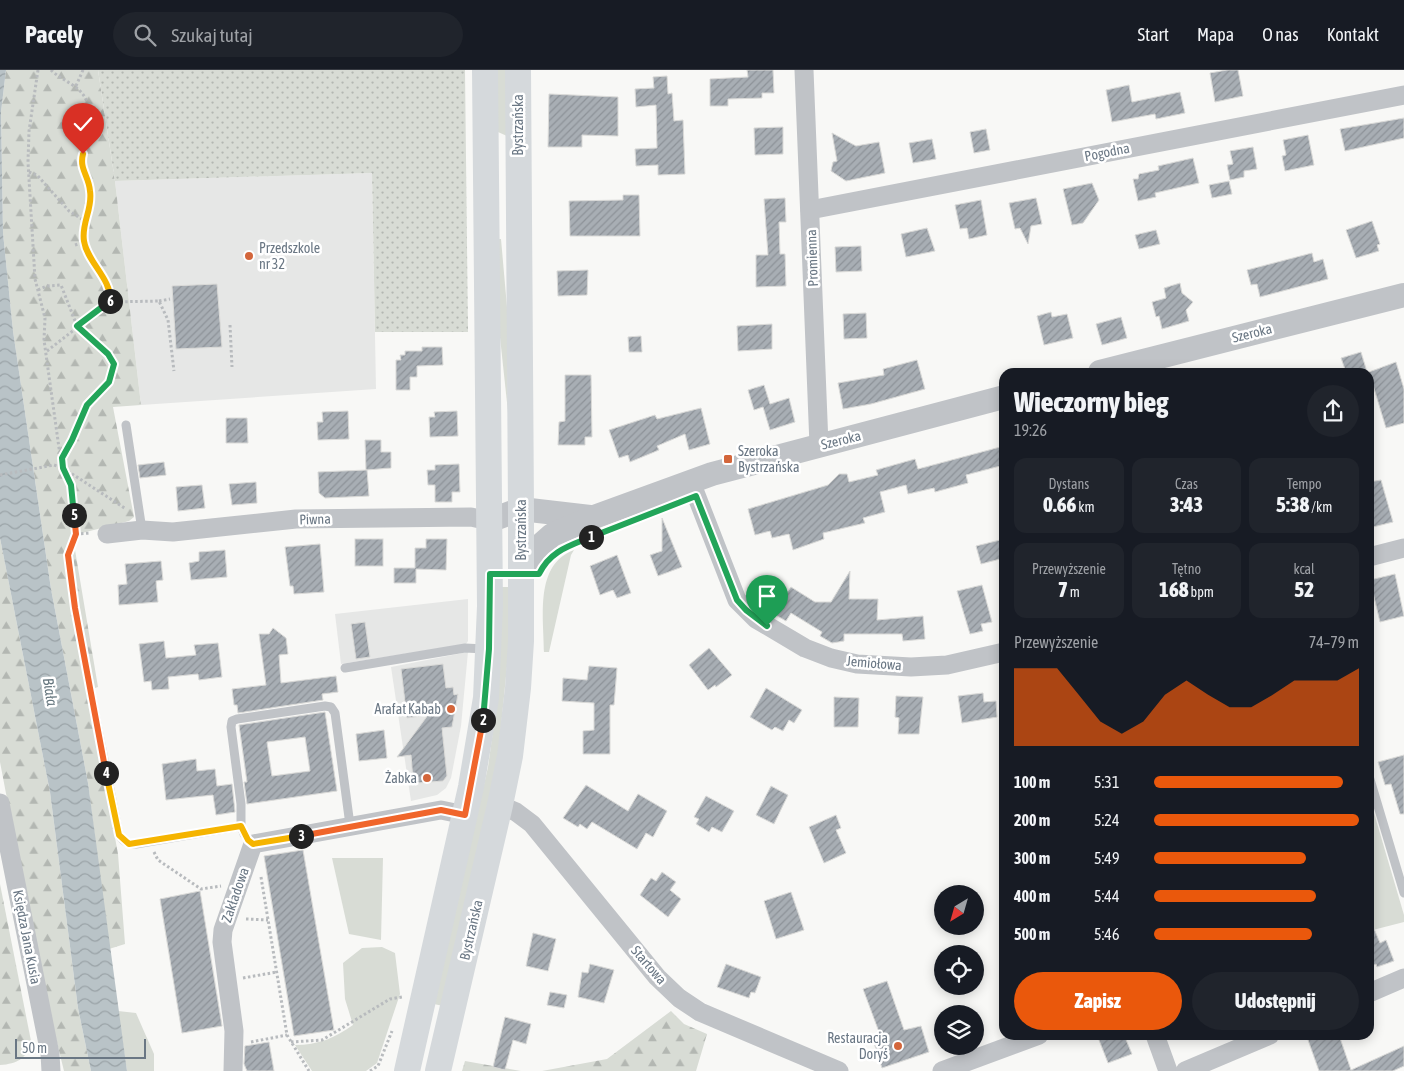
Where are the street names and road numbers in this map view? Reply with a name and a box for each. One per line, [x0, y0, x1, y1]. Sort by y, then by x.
street label: Bystrzańska [510, 94, 526, 156]
street label: Pogodna [1083, 140, 1131, 164]
street label: Promienna [803, 229, 821, 287]
street label: Szeroka [1230, 320, 1274, 346]
street label: Szeroka [819, 427, 863, 453]
street label: Bystrzańska [513, 499, 529, 561]
street label: Piwna [299, 510, 331, 528]
street label: Jemiołowa [846, 653, 902, 673]
street label: Zakładowa [218, 865, 252, 925]
street label: Księdza Jana Kusia [10, 888, 44, 986]
street label: Bystrzańska [456, 898, 486, 962]
street label: Startowa [628, 943, 670, 987]

